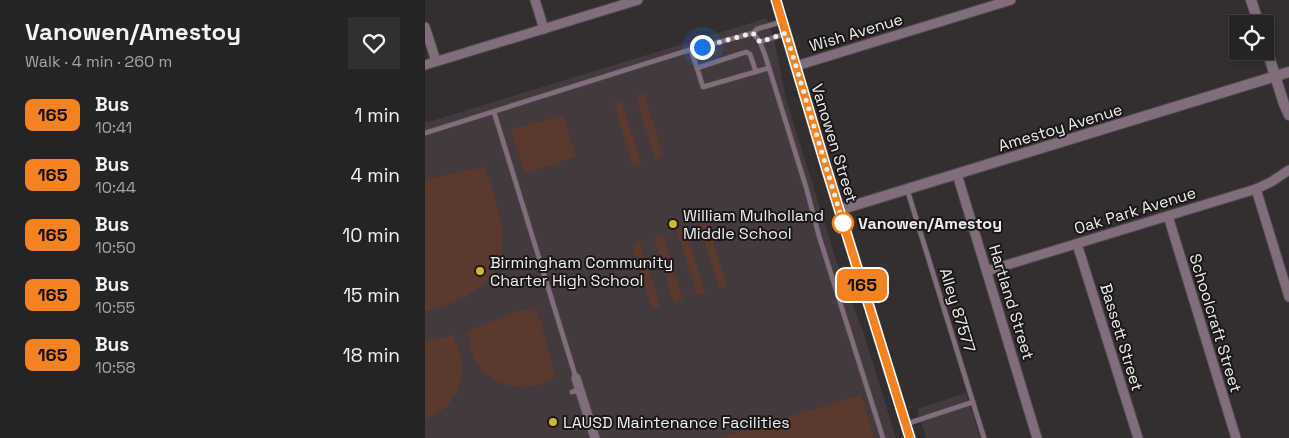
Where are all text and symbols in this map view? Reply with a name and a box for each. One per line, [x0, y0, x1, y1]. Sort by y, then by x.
street label: Wish Avenue [807, 8, 905, 57]
map controls [1229, 15, 1274, 60]
button: locate [1229, 15, 1274, 60]
text: Vanowen/Amestoy [25, 16, 241, 47]
button: heart [348, 17, 400, 69]
your location [690, 35, 715, 60]
text: Walk · 4 min · 260 m [25, 51, 172, 72]
street label: Vanowen Street [806, 81, 863, 205]
text: Bus [95, 92, 129, 117]
street label: Amestoy Avenue [996, 99, 1125, 156]
text: 165 [37, 103, 68, 126]
text: 1 min [355, 103, 400, 128]
text: 10:41 [95, 117, 132, 138]
text: Bus [95, 152, 129, 177]
text: 165 [37, 163, 68, 186]
text: 4 min [351, 163, 400, 188]
text: 10:44 [95, 177, 136, 198]
street label: Oak Park Avenue [1072, 182, 1199, 239]
place label: William Mulholland Middle School [683, 205, 824, 244]
text: Bus [95, 212, 129, 237]
marker: Vanowen/Amestoy [832, 212, 854, 234]
place label: Vanowen/Amestoy [858, 213, 1002, 234]
marker: William Mulholland Middle School [667, 218, 679, 230]
text: 165 [37, 223, 68, 246]
text: 10 min [342, 223, 400, 248]
text: 10:50 [95, 237, 136, 258]
street label: Hartland Street [984, 242, 1039, 362]
street label: Schoolcraft Street [1184, 251, 1247, 395]
place label: Birmingham Community Charter High School [490, 252, 673, 291]
marker: Birmingham Community Charter High School [474, 265, 486, 277]
street label: Alley 87577 [935, 265, 980, 355]
line badge: 165 [833, 269, 891, 301]
text: Bus [95, 272, 129, 297]
text: 165 [847, 273, 877, 296]
street label: Bassett Street [1095, 281, 1148, 394]
text: 165 [37, 283, 68, 306]
text: 15 min [343, 283, 400, 308]
text: 10:55 [95, 297, 135, 318]
text: Bus [95, 332, 129, 357]
text: 165 [37, 343, 68, 366]
text: 18 min [343, 343, 400, 368]
text: 10:58 [95, 357, 136, 378]
place label: LAUSD Maintenance Facilities [563, 412, 790, 433]
marker: LAUSD Maintenance Facilities [547, 416, 559, 428]

